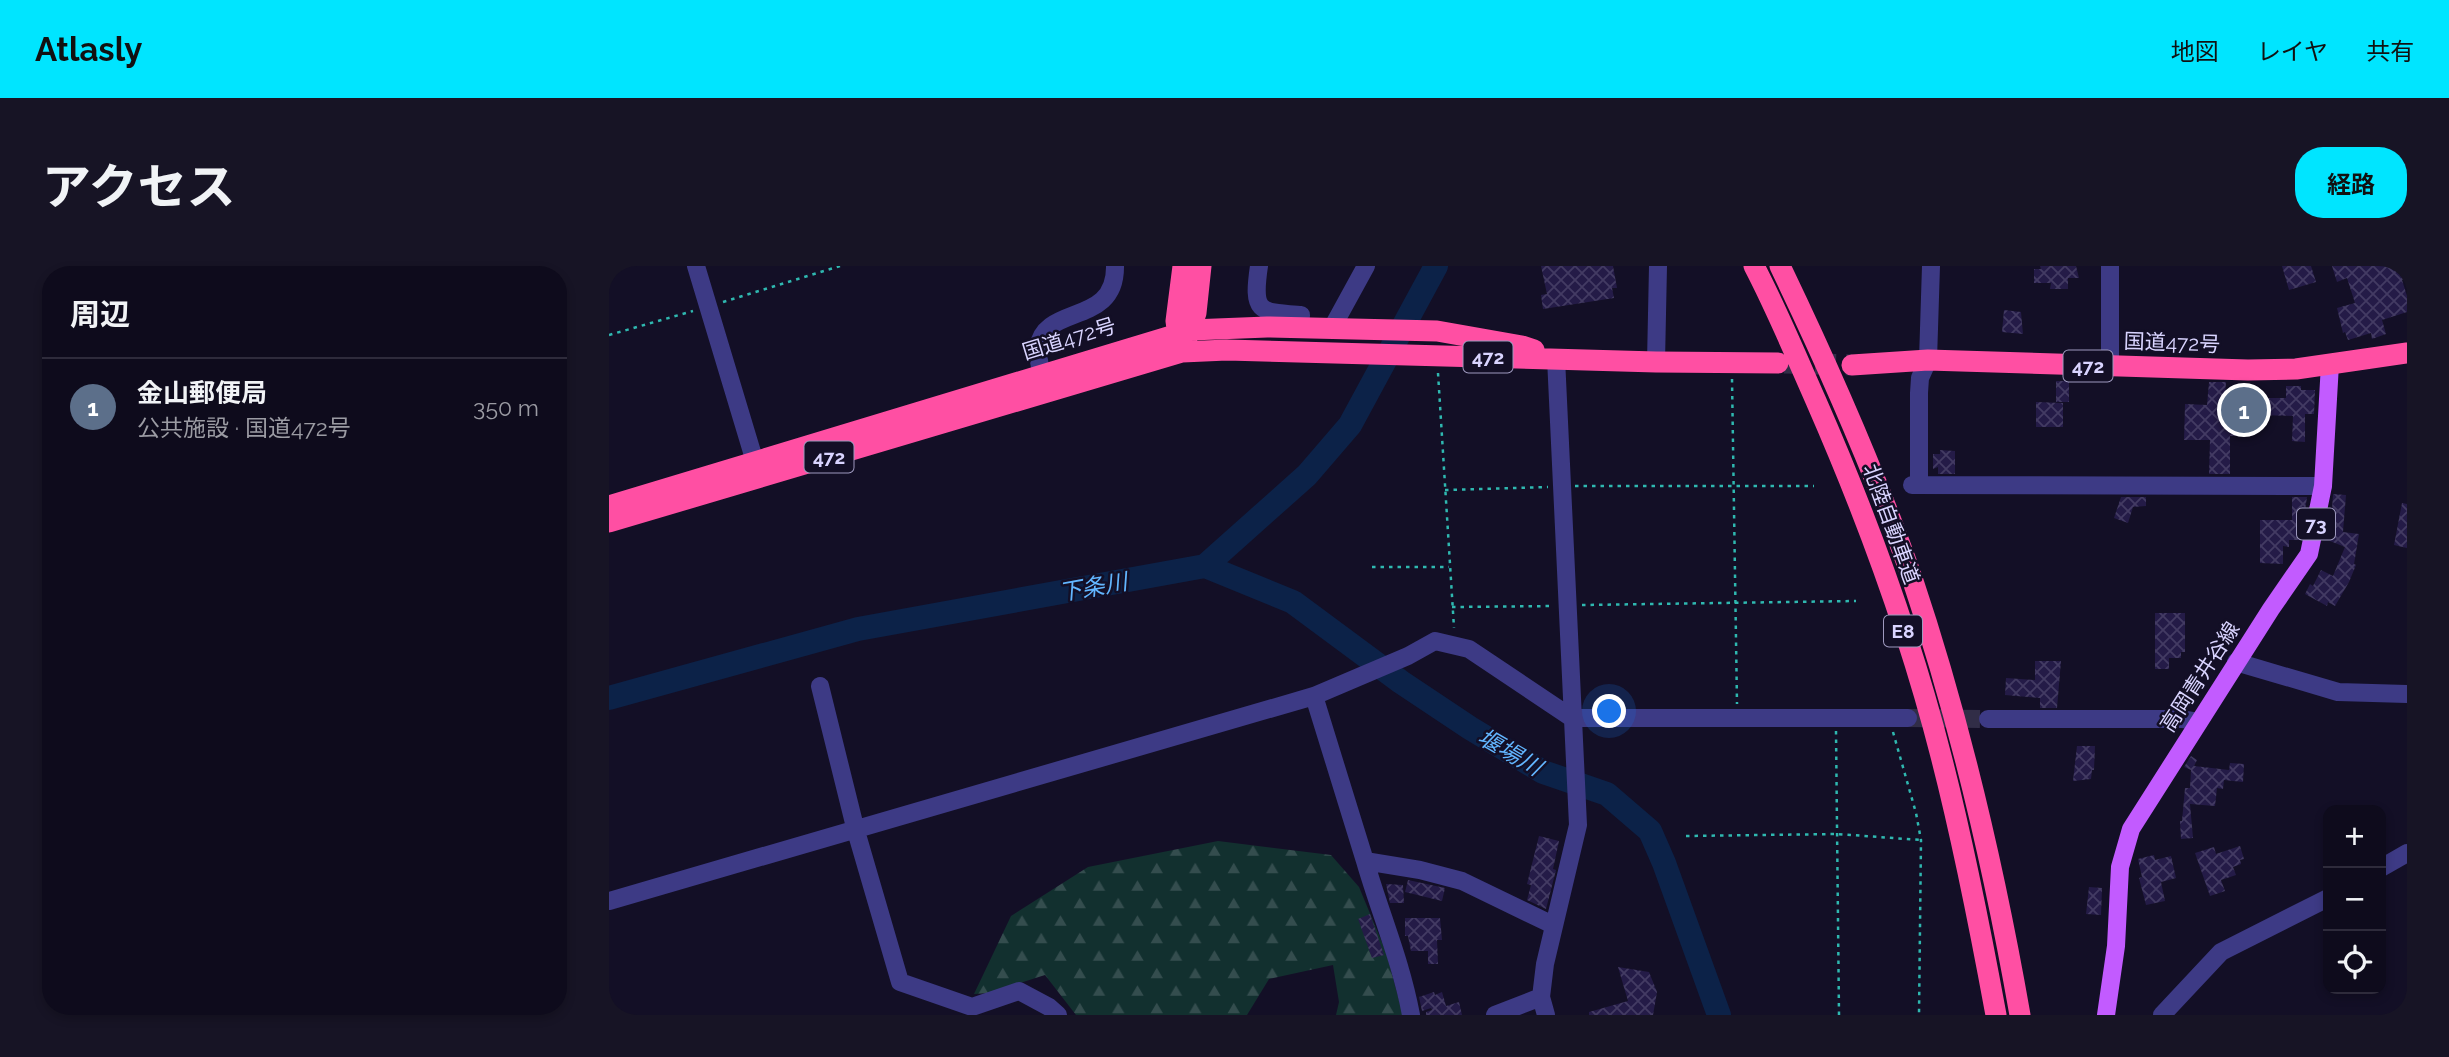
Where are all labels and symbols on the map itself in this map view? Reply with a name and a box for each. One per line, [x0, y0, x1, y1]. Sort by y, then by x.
street label: 国道472号 [1019, 312, 1119, 365]
street label: 国道472号 [2123, 328, 2221, 357]
road number: 472 [1463, 342, 1512, 372]
road number: 472 [2063, 351, 2113, 382]
pin: 1 [2221, 384, 2267, 436]
road number: 472 [805, 442, 853, 472]
street label: 北陸自動車道 [1858, 460, 1925, 587]
road number: 73 [2297, 508, 2335, 540]
water label: 下条川 [1057, 567, 1132, 606]
road number: E8 [1884, 616, 1922, 646]
street label: 高岡青井谷線 [2155, 617, 2244, 736]
your location [1592, 694, 1626, 728]
water label: 堰場川 [1474, 723, 1549, 782]

